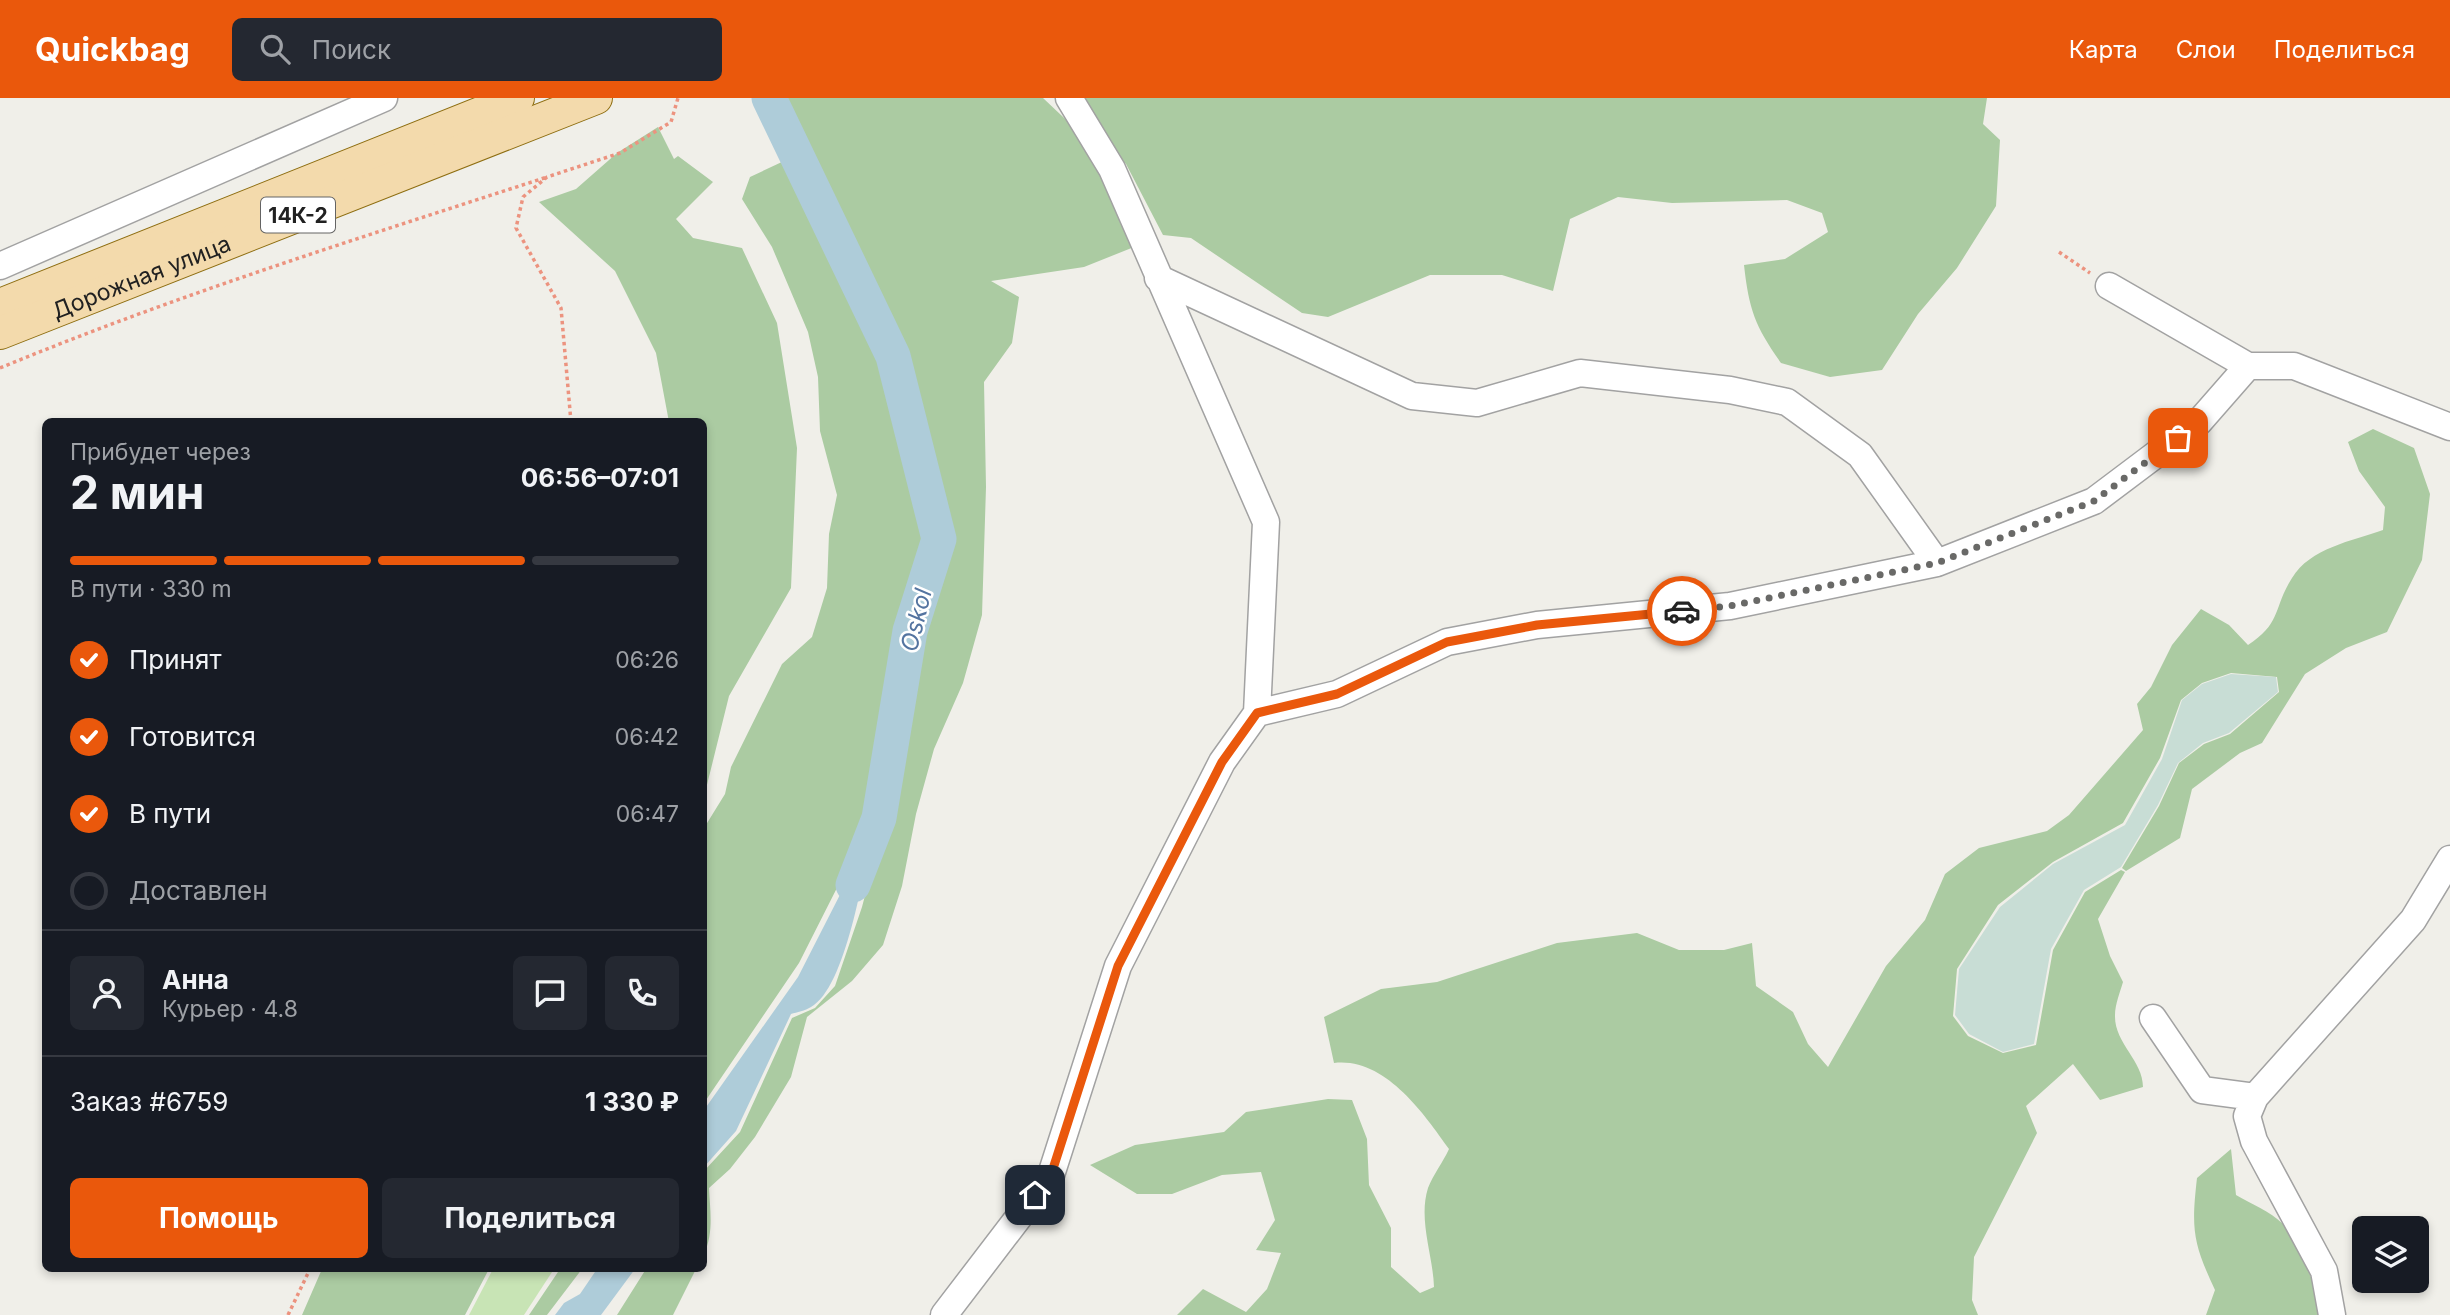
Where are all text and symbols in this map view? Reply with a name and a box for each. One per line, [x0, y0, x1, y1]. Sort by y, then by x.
search box [232, 18, 722, 81]
text: Quickbag [35, 29, 190, 69]
icon: search [256, 30, 294, 68]
text: Поиск [312, 34, 391, 65]
text: Карта [2069, 35, 2138, 64]
text: Слои [2176, 35, 2236, 64]
text: Поделиться [2274, 35, 2415, 64]
road number: 14К-2 [261, 198, 335, 232]
street label: Дорожная улица [48, 229, 235, 325]
pin [2148, 408, 2208, 468]
icon: bag [2159, 419, 2197, 457]
text: Прибудет через [70, 438, 251, 466]
text: 06:56–07:01 [521, 462, 679, 493]
text: 2 мин [70, 464, 205, 520]
text: В пути · 330 m [70, 575, 232, 603]
courier [1647, 576, 1717, 646]
water label: Oskol [894, 585, 938, 654]
icon: car [1663, 592, 1701, 630]
icon: check [70, 641, 108, 679]
text: Принят [129, 644, 222, 675]
text: 06:26 [615, 646, 679, 674]
icon: check [70, 718, 108, 756]
text: Готовится [129, 721, 256, 752]
text: 06:42 [615, 723, 679, 751]
icon: check [70, 795, 108, 833]
text: В пути [129, 798, 211, 829]
text: 06:47 [616, 800, 679, 828]
text: Доставлен [129, 875, 268, 906]
button: person [70, 956, 144, 1030]
button: chat [513, 956, 587, 1030]
button: phone [605, 956, 679, 1030]
text: Анна [162, 964, 229, 995]
text: Курьер · 4.8 [162, 995, 298, 1023]
text: Заказ #6759 [70, 1086, 229, 1117]
text: 1 330 ₽ [585, 1086, 679, 1117]
pin [1005, 1165, 1065, 1225]
icon: home [1016, 1176, 1054, 1214]
button: Помощь [70, 1178, 368, 1258]
button: Поделиться [382, 1178, 679, 1258]
map controls [2352, 1216, 2429, 1293]
button: layers [2352, 1216, 2429, 1293]

